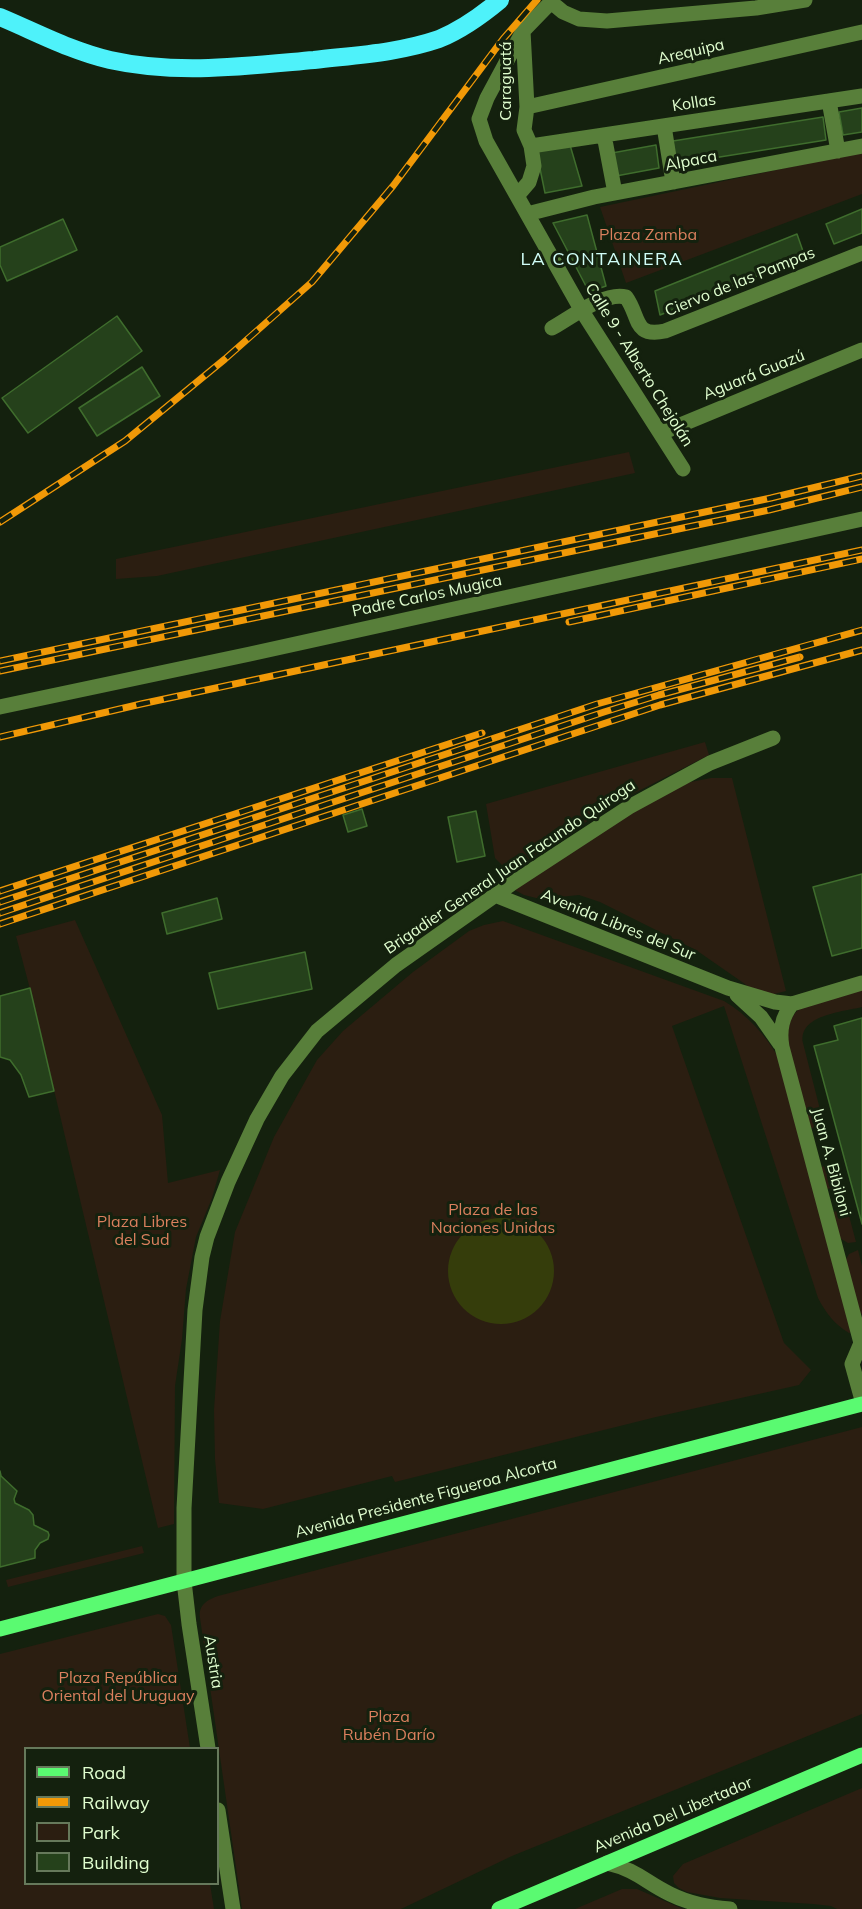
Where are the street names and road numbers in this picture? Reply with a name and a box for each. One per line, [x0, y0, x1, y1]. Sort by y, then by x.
street label: Arequipa [656, 35, 726, 69]
street label: Caraguatá [496, 41, 516, 121]
street label: Kollas [671, 90, 717, 116]
street label: Alpaca [664, 147, 718, 175]
street label: Ciervo de las Pampas [662, 243, 818, 321]
street label: Calle 9 - Alberto Chejolán [581, 280, 697, 450]
street label: Aguará Guazú [700, 346, 808, 404]
street label: Padre Carlos Mugica [350, 571, 504, 621]
street label: Brigadier General Juan Facundo Quiroga [381, 776, 639, 958]
street label: Avenida Libres del Sur [538, 885, 698, 965]
street label: Juan A. Bibiloni [807, 1106, 855, 1218]
street label: Avenida Presidente Figueroa Alcorta [293, 1454, 559, 1542]
street label: Austria [199, 1634, 227, 1690]
street label: Avenida Del Libertador [591, 1773, 755, 1857]

